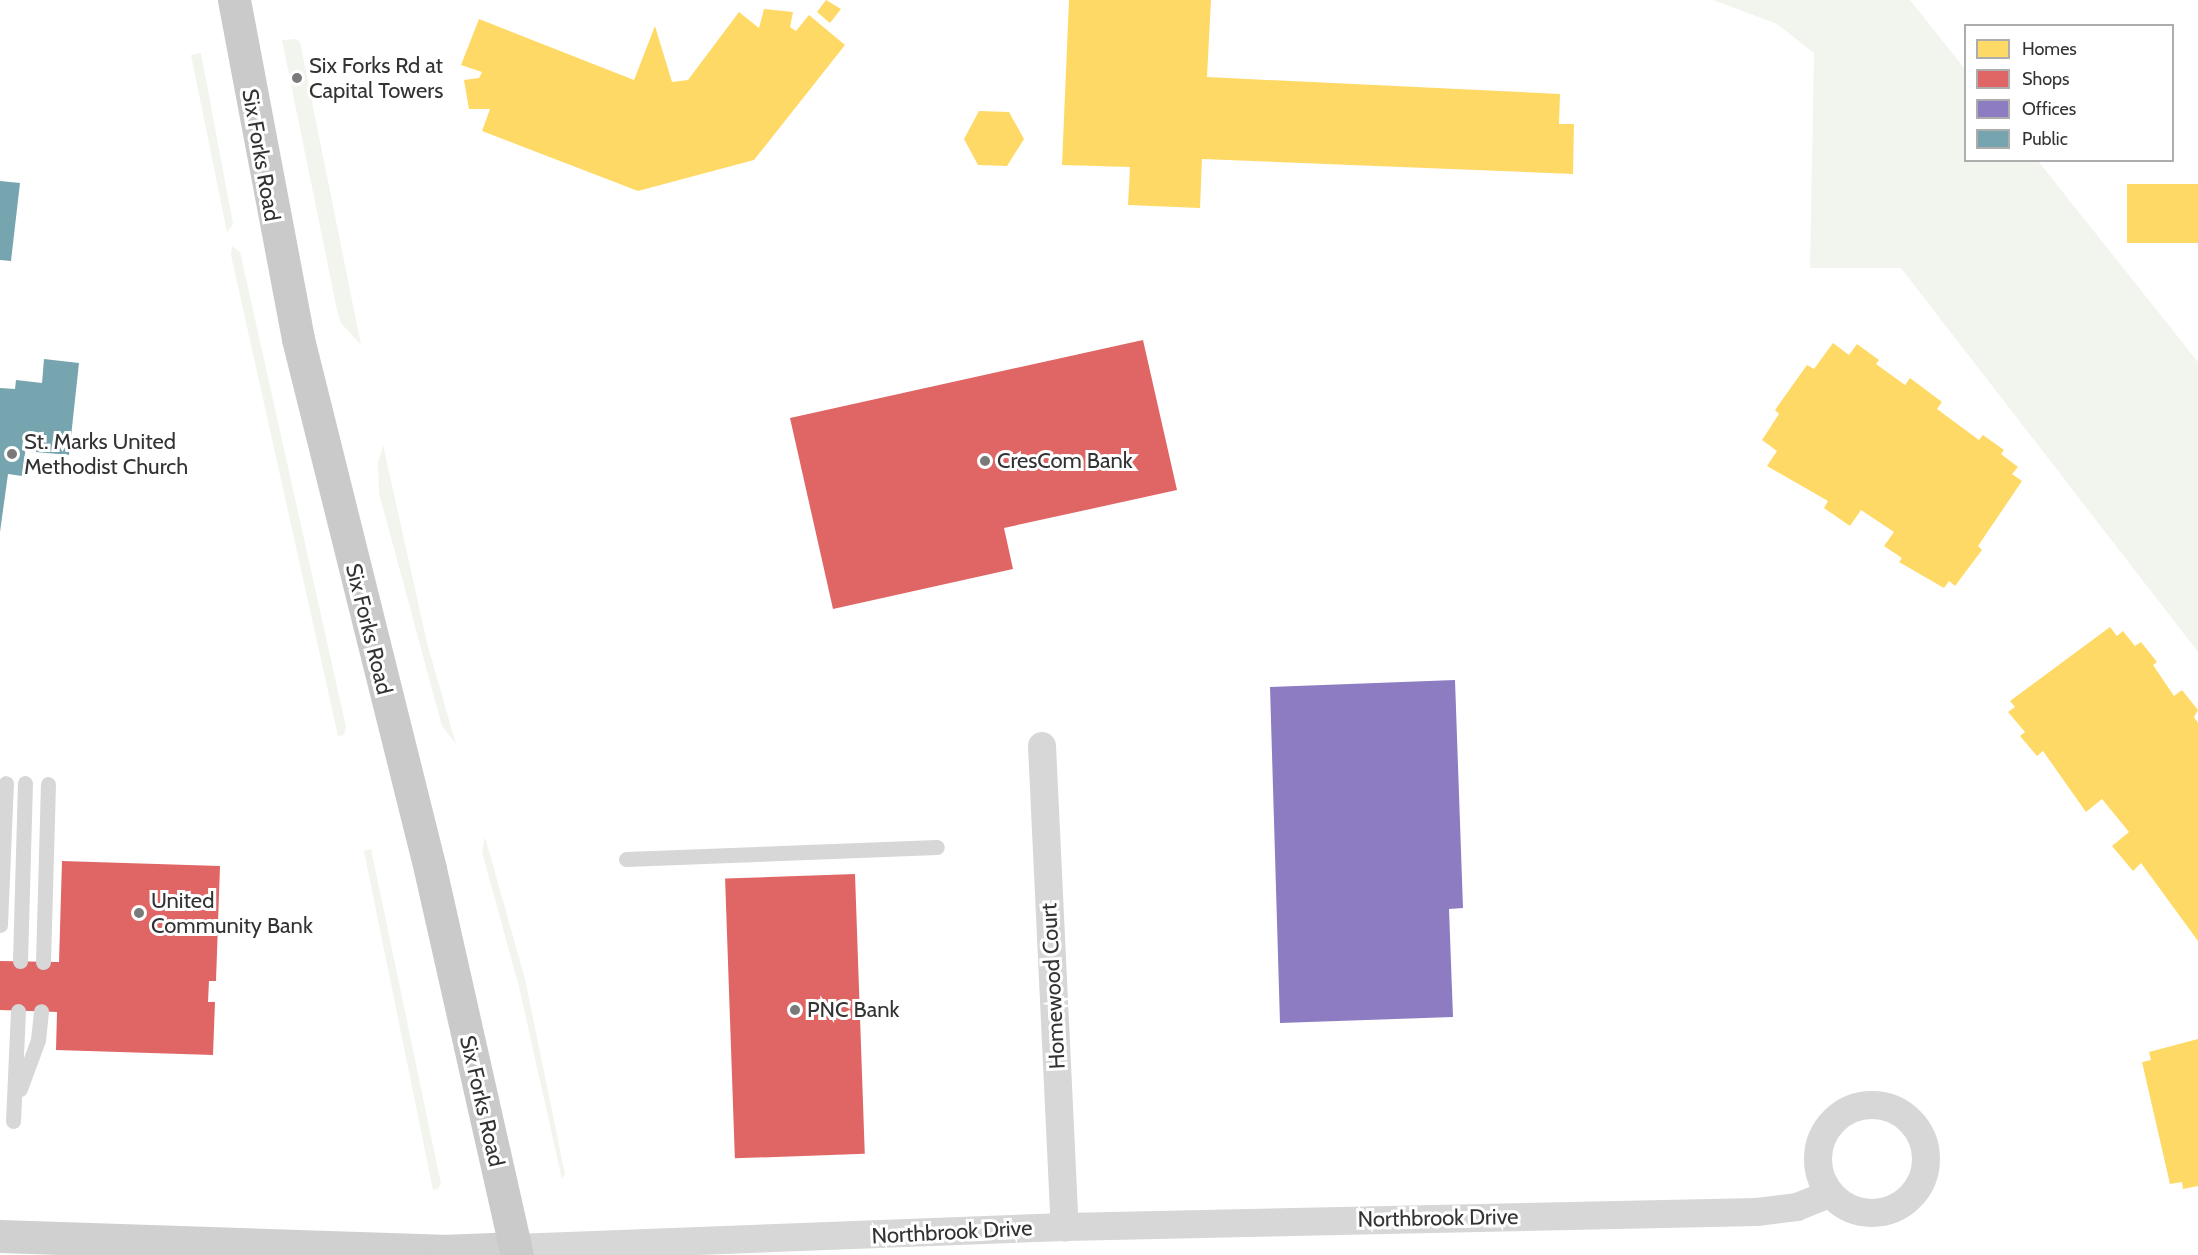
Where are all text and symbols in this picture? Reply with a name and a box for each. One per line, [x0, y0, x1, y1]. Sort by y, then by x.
legend [1964, 24, 2174, 162]
text: Homes [2022, 38, 2077, 60]
place label: Six Forks Rd at Capital Towers [309, 52, 443, 104]
text: Shops [2022, 68, 2070, 90]
marker: Six Forks Rd at Capital Towers [290, 71, 304, 85]
street label: Six Forks Road [236, 87, 286, 223]
text: Offices [2022, 98, 2076, 120]
text: Public [2022, 128, 2068, 150]
place label: St. Marks United Methodist Church [24, 428, 188, 480]
marker: St. Marks United Methodist Church [5, 447, 19, 461]
place label: CresCom Bank [997, 448, 1133, 474]
marker: CresCom Bank [978, 454, 992, 468]
street label: Six Forks Road [340, 561, 398, 697]
place label: United Community Bank [151, 887, 313, 938]
street label: Homewood Court [1035, 902, 1071, 1070]
marker: United Community Bank [132, 906, 146, 920]
place label: PNC Bank [807, 997, 899, 1023]
marker: PNC Bank [788, 1003, 802, 1017]
street label: Six Forks Road [454, 1033, 510, 1169]
street label: Northbrook Drive [1357, 1203, 1519, 1233]
street label: Northbrook Drive [871, 1215, 1033, 1249]

